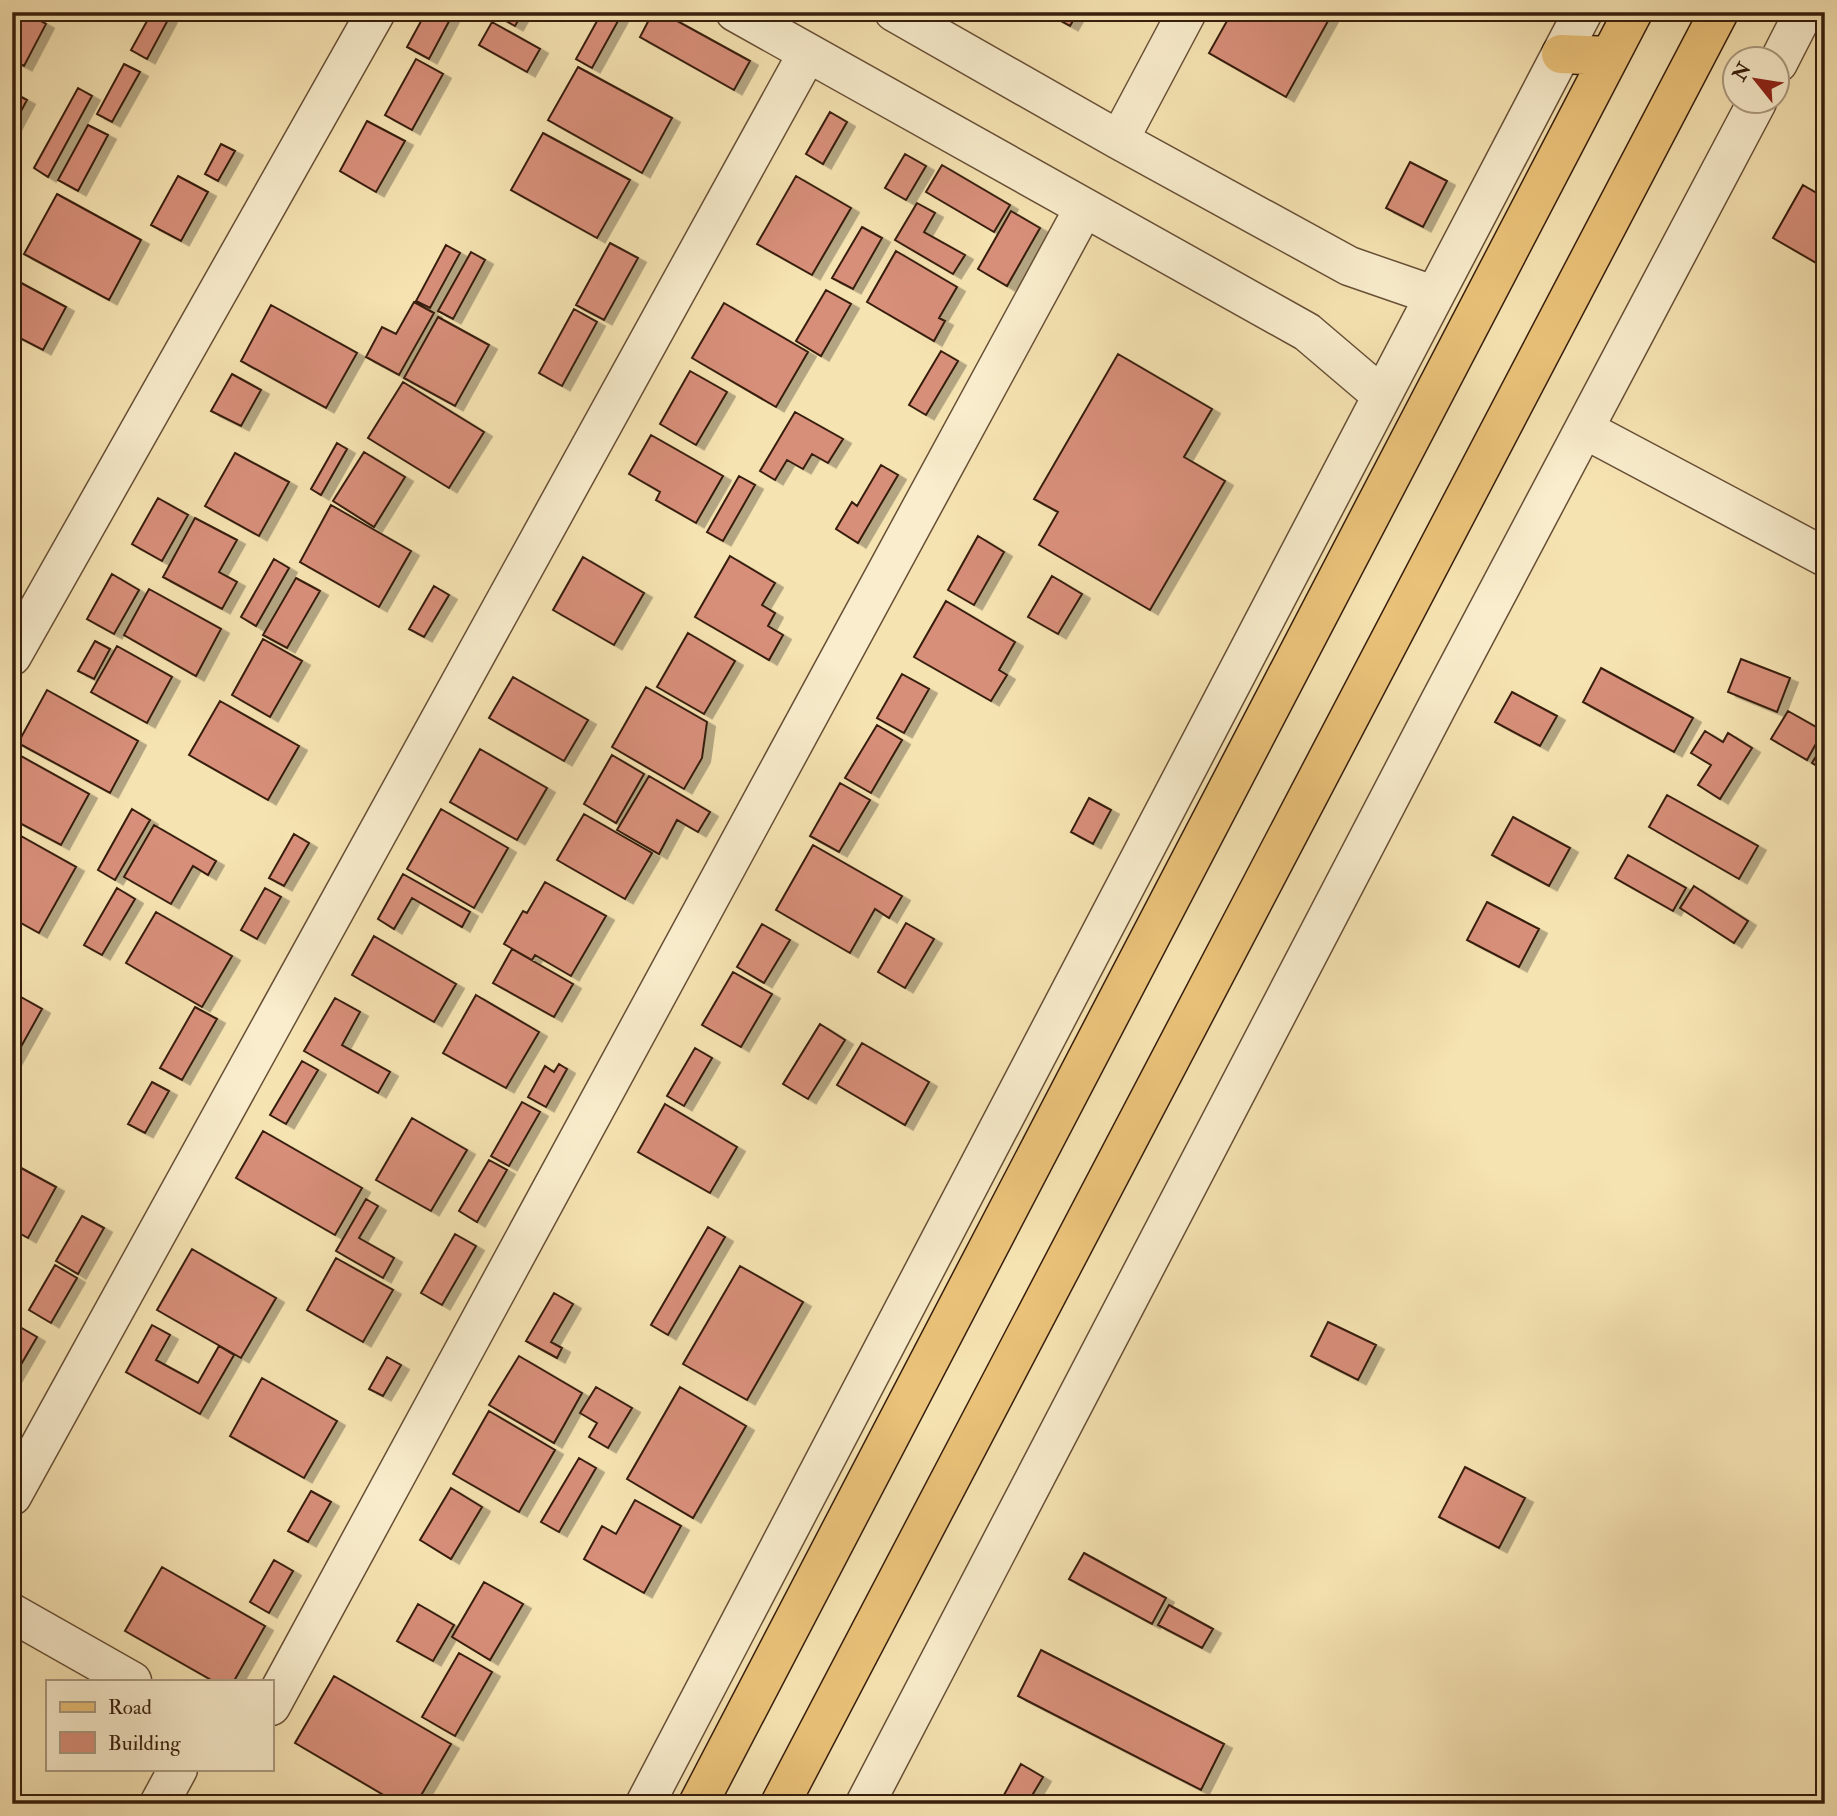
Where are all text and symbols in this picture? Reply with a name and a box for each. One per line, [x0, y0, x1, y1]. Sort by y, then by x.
north arrow [1722, 46, 1792, 116]
text: N [1727, 58, 1757, 86]
legend [46, 1680, 273, 1770]
text: Road [108, 1694, 153, 1721]
text: Building [108, 1730, 181, 1757]

